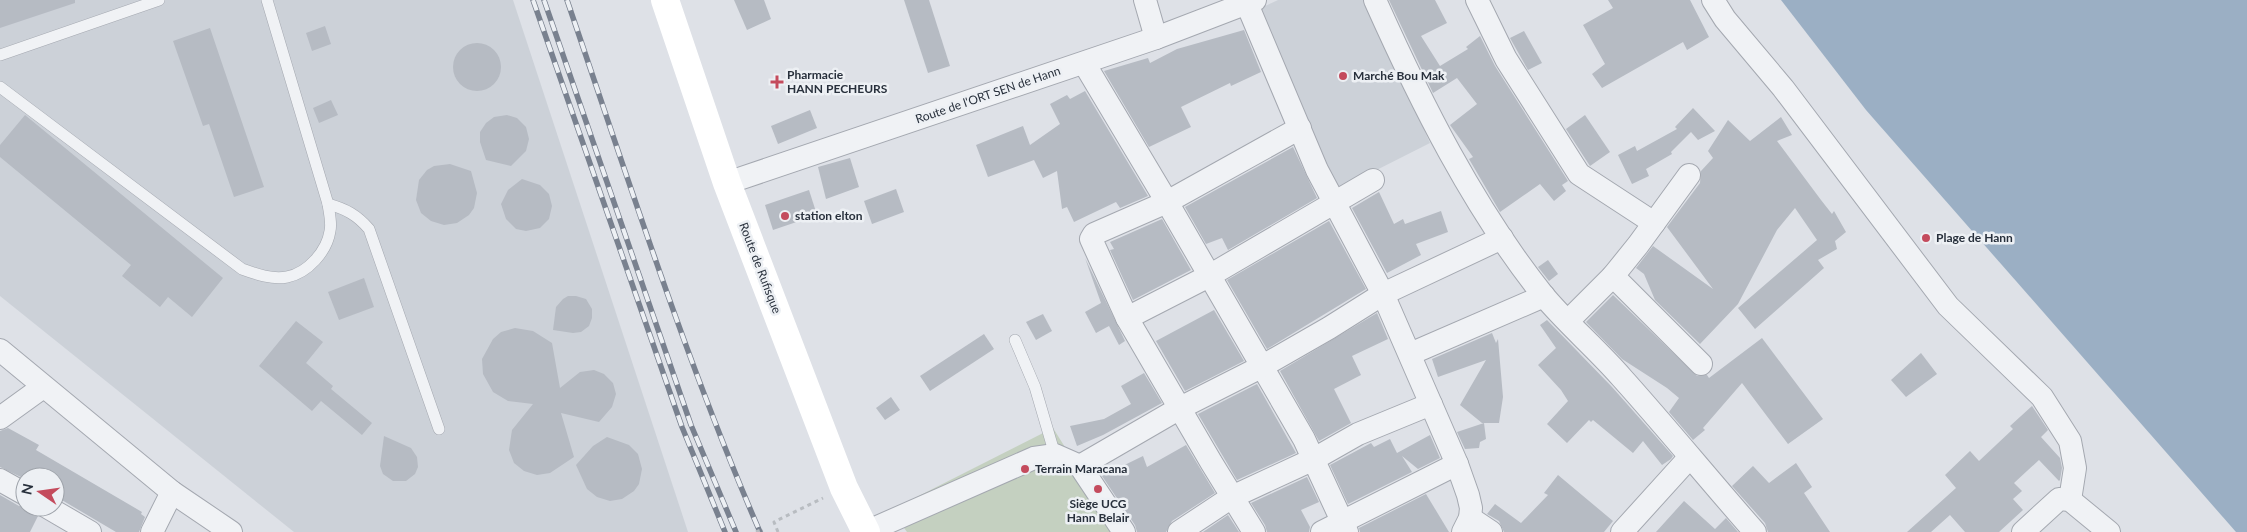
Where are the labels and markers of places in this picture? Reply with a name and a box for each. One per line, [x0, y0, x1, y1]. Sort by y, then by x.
place label: Pharmacie HANN PECHEURS [787, 67, 888, 96]
place label: Marché Bou Mak [1353, 68, 1445, 83]
marker: Marché Bou Mak [1337, 70, 1349, 82]
marker: Pharmacie HANN PECHEURS [771, 76, 783, 88]
place label: station elton [795, 208, 863, 223]
marker: station elton [779, 210, 791, 222]
place label: Plage de Hann [1936, 230, 2013, 245]
marker: Plage de Hann [1920, 232, 1932, 244]
place label: Terrain Maracana [1035, 461, 1127, 476]
marker: Terrain Maracana [1019, 463, 1031, 475]
marker: Siège UCG Hann Belair [1092, 483, 1104, 495]
place label: Siège UCG Hann Belair [1067, 496, 1130, 525]

